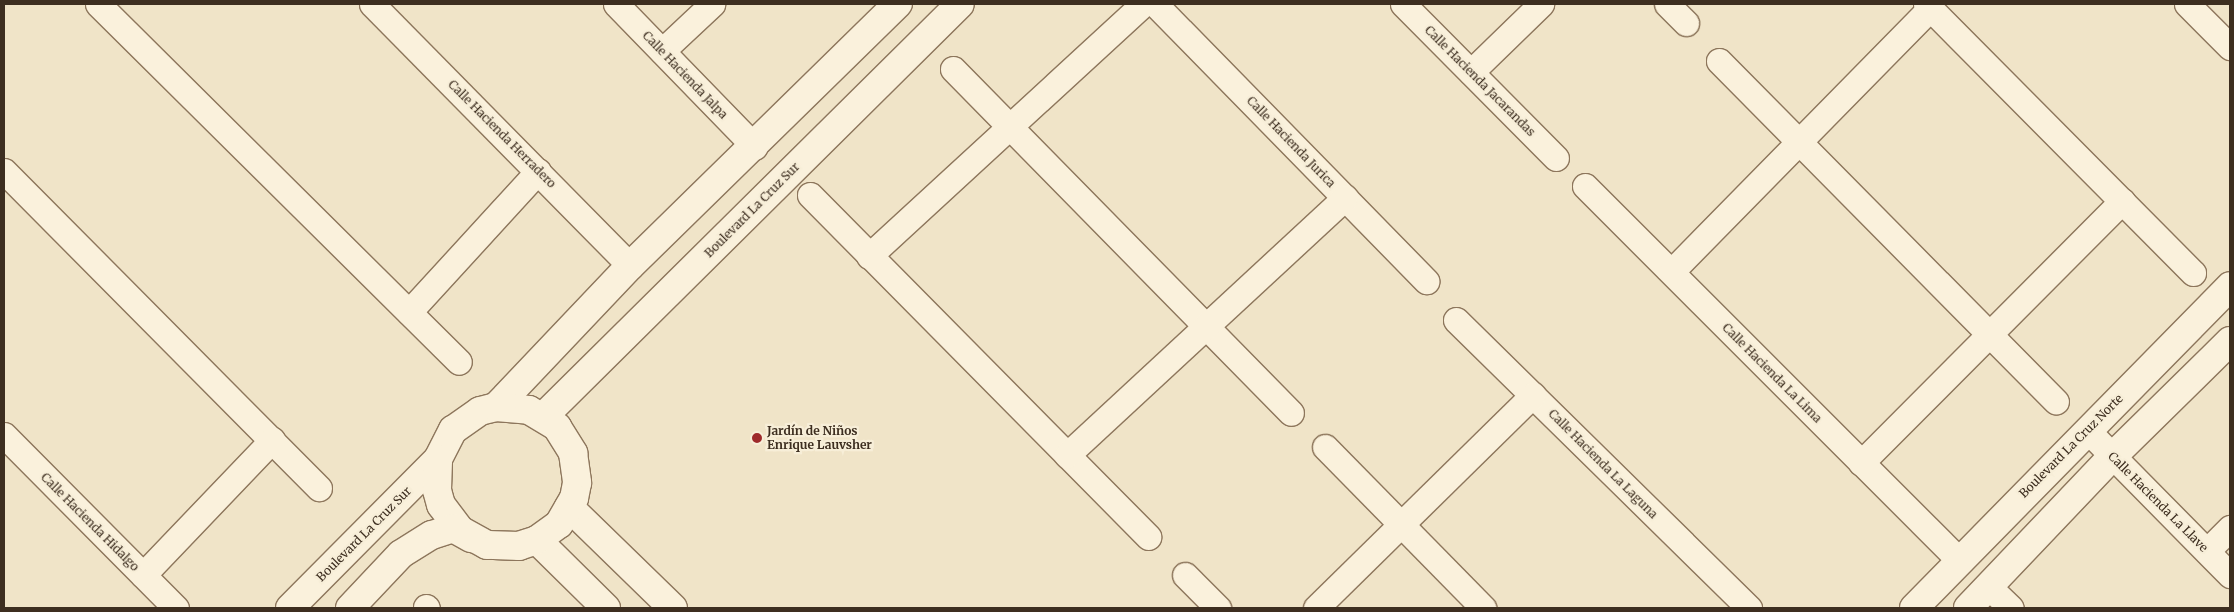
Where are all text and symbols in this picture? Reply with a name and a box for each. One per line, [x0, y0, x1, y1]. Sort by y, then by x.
street label: Calle Hacienda Jacarandas [1422, 23, 1538, 139]
street label: Calle Hacienda Jalpa [640, 28, 730, 122]
street label: Calle Hacienda Herradero [445, 77, 559, 191]
street label: Calle Hacienda Jurica [1244, 94, 1338, 190]
street label: Boulevard La Cruz Sur [702, 160, 802, 260]
street label: Calle Hacienda La Lima [1719, 320, 1825, 426]
street label: Boulevard La Cruz Norte [2016, 391, 2126, 501]
street label: Calle Hacienda La Laguna [1546, 407, 1660, 521]
place label: Jardín de Niños Enrique Lauvsher [767, 424, 872, 452]
marker: Jardín de Niños Enrique Lauvsher [751, 432, 763, 444]
street label: Calle Hacienda La Llave [2105, 449, 2211, 555]
street label: Calle Hacienda Hidalgo [38, 470, 142, 574]
street label: Boulevard La Cruz Sur [314, 484, 414, 584]

